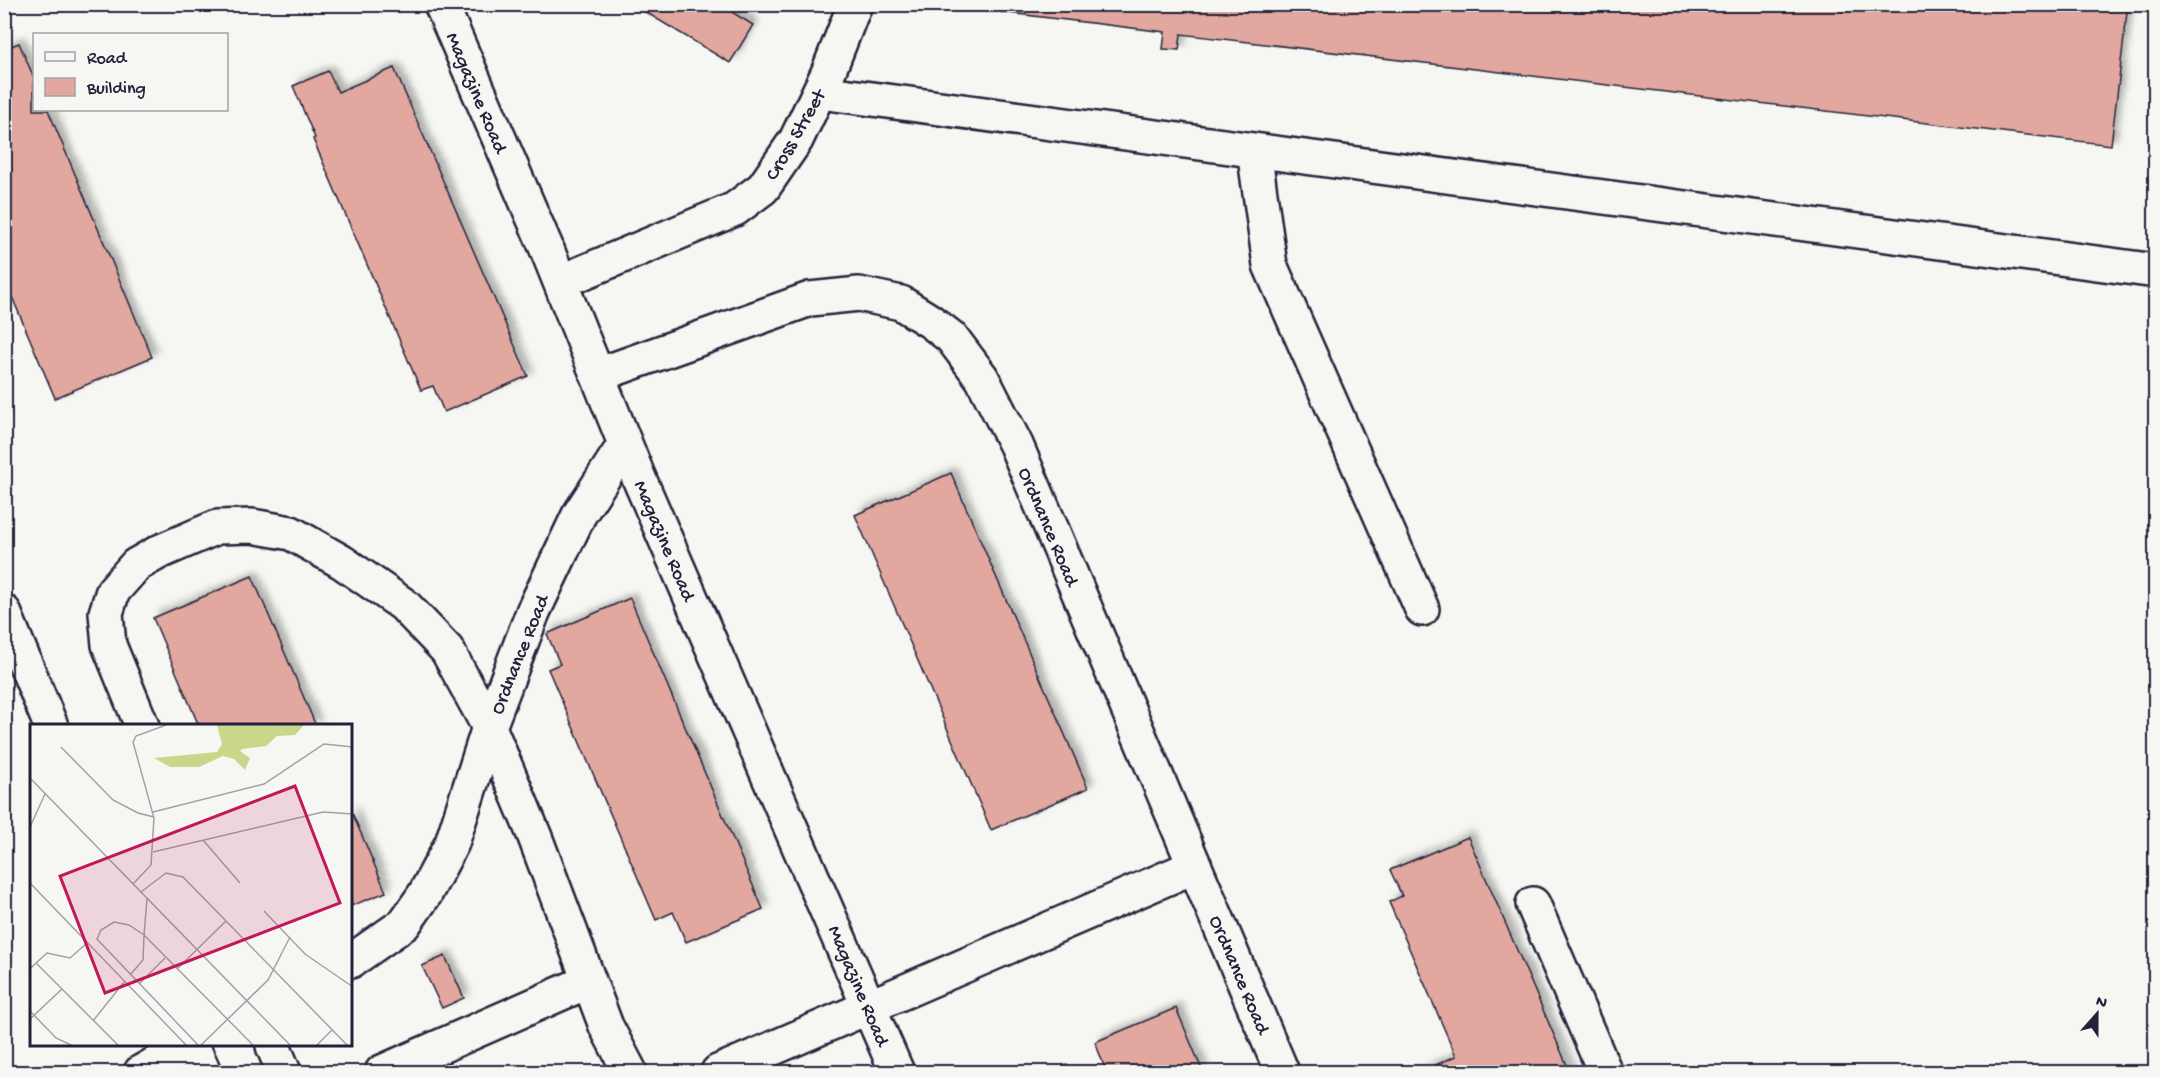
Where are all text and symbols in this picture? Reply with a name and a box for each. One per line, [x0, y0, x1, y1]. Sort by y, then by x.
street label: Magazine Road [439, 30, 511, 159]
legend [33, 33, 228, 111]
text: Road [87, 49, 128, 70]
text: Building [86, 79, 146, 100]
street label: Cross Street [762, 85, 833, 185]
street label: Ordnance Road [1011, 465, 1083, 592]
street label: Magazine Road [627, 478, 699, 607]
street label: Ordnance Road [487, 590, 556, 718]
inset map [30, 724, 352, 1047]
street label: Ordnance Road [1202, 913, 1274, 1040]
street label: Magazine Road [821, 923, 893, 1052]
north arrow [2067, 984, 2127, 1044]
text: N [2093, 993, 2110, 1014]

